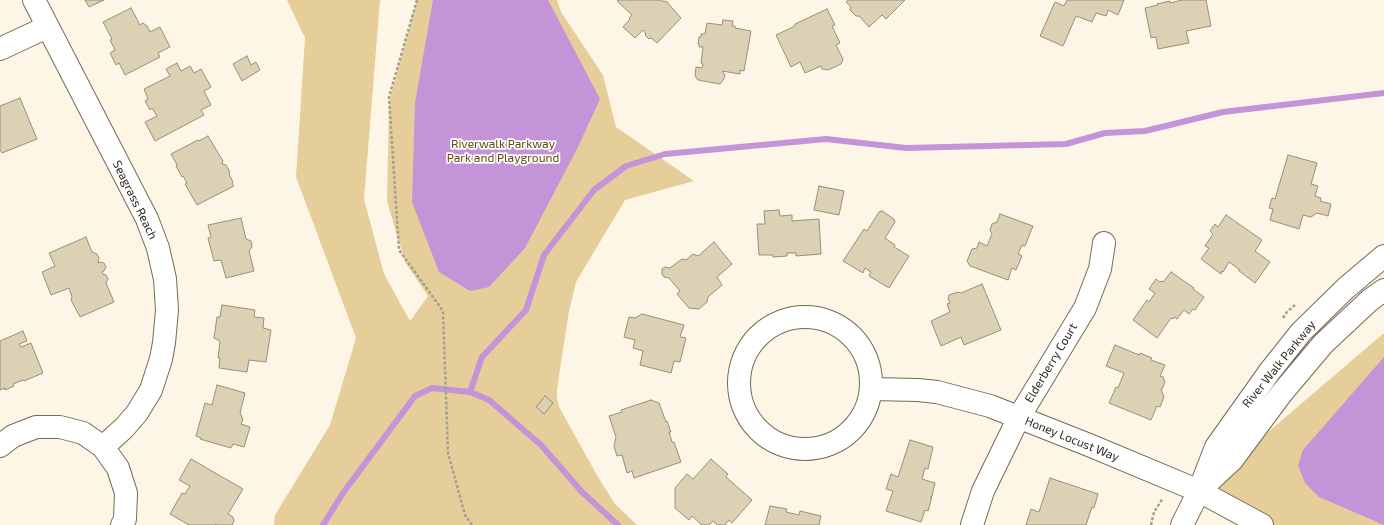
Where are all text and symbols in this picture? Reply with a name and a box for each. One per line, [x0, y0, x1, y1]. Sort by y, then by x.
park label: Riverwalk Parkway Park and Playground [447, 137, 559, 165]
street label: Seagrass Reach [110, 158, 160, 242]
street label: River Walk Parkway [1239, 317, 1319, 411]
street label: Elderberry Court [1022, 321, 1080, 405]
street label: Honey Locust Way [1023, 414, 1121, 464]

